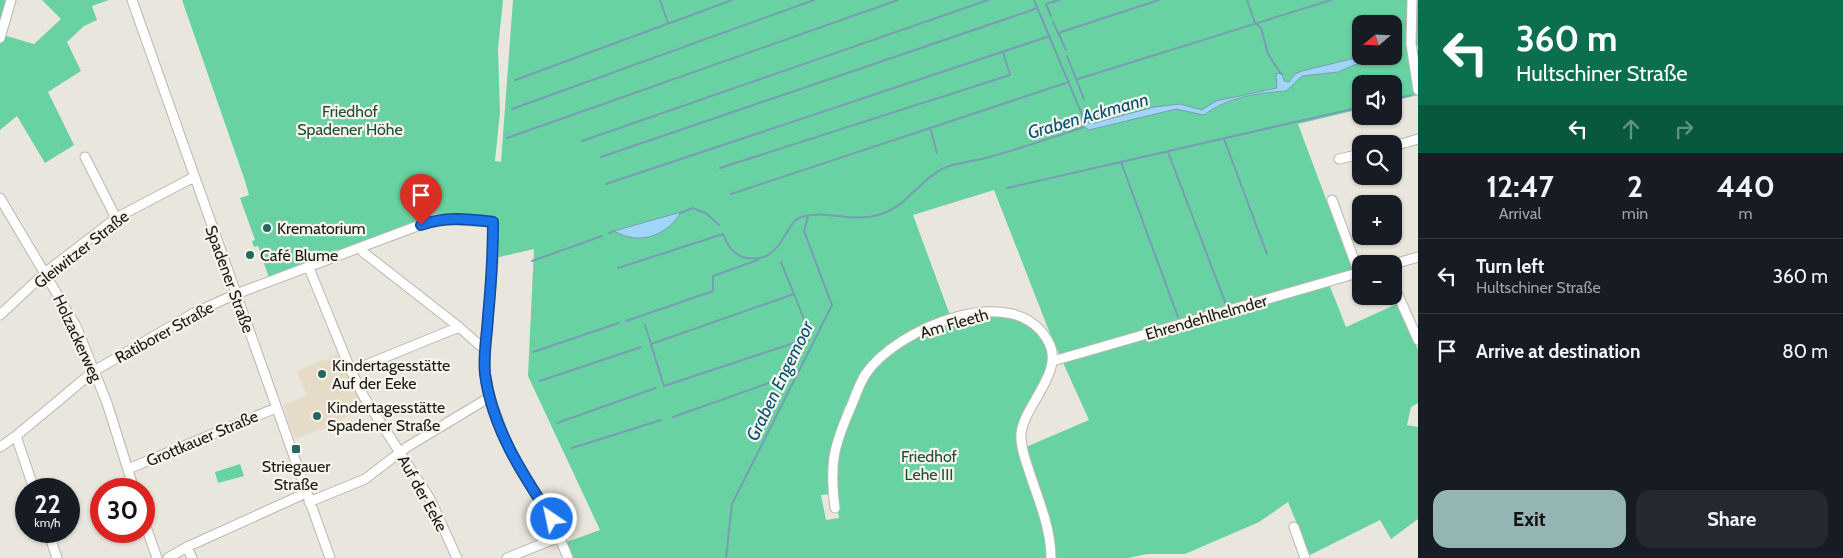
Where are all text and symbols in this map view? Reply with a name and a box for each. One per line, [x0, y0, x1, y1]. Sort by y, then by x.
north arrow [1352, 15, 1402, 65]
map controls [1352, 15, 1402, 305]
text: 360 m [1516, 17, 1618, 60]
icon: left [1433, 20, 1498, 85]
text: Hultschiner Straße [1516, 60, 1688, 87]
button: sound [1352, 75, 1402, 125]
water label: Graben Ackmann [1025, 88, 1151, 144]
park label: Friedhof Spadener Höhe [297, 102, 403, 139]
icon: left [1564, 115, 1592, 143]
icon: ahead [1617, 115, 1645, 143]
icon: right [1670, 115, 1698, 143]
button: search [1352, 135, 1402, 185]
text: 12:47 [1486, 168, 1554, 205]
text: 2 [1627, 168, 1643, 205]
text: 440 [1716, 168, 1775, 205]
pin [400, 174, 442, 225]
icon: arrive [407, 181, 435, 209]
button: + [1352, 195, 1402, 245]
text: Arrival [1499, 204, 1541, 223]
text: min [1622, 204, 1648, 223]
text: m [1739, 204, 1753, 223]
street label: Gleiwitzer Straße [30, 207, 132, 292]
place label: Krematorium [277, 219, 366, 238]
marker: Krematorium [261, 222, 273, 234]
street label: Spadener Straße [201, 223, 258, 336]
place label: Café Blume [260, 246, 338, 265]
marker: Café Blume [244, 249, 256, 261]
button: − [1352, 255, 1402, 305]
text: Turn left [1476, 255, 1544, 278]
icon: left [1433, 262, 1461, 290]
text: 360 m [1773, 265, 1828, 288]
text: Hultschiner Straße [1476, 278, 1601, 297]
street label: Ehrendehlhelmder [1143, 291, 1270, 344]
street label: Holzackerweg [49, 292, 106, 386]
street label: Ratiborer Straße [112, 298, 217, 367]
street label: Am Fleeth [918, 305, 990, 342]
water label: Graben Engemoor [742, 316, 819, 444]
icon: arrive [1433, 337, 1461, 365]
text: Arrive at destination [1476, 340, 1640, 363]
text: 80 m [1782, 340, 1828, 363]
place label: Kindertagesstätte Auf der Eeke [332, 356, 450, 393]
marker: Kindertagesstätte Auf der Eeke [316, 368, 328, 380]
place label: Kindertagesstätte Spadener Straße [327, 398, 445, 435]
street label: Grottkauer Straße [144, 406, 261, 471]
marker: Kindertagesstätte Spadener Straße [311, 410, 323, 422]
marker: Striegauer Straße [290, 443, 302, 455]
park label: Friedhof Lehe III [901, 447, 958, 484]
street label: Auf der Eeke [394, 452, 451, 535]
place label: Striegauer Straße [262, 457, 331, 494]
speed limit sign: 30 [90, 478, 155, 543]
text: 22 [34, 489, 61, 519]
button: Exit [1433, 490, 1626, 548]
button: Share [1636, 490, 1828, 548]
position arrow [525, 492, 577, 544]
text: km/h [34, 515, 61, 530]

